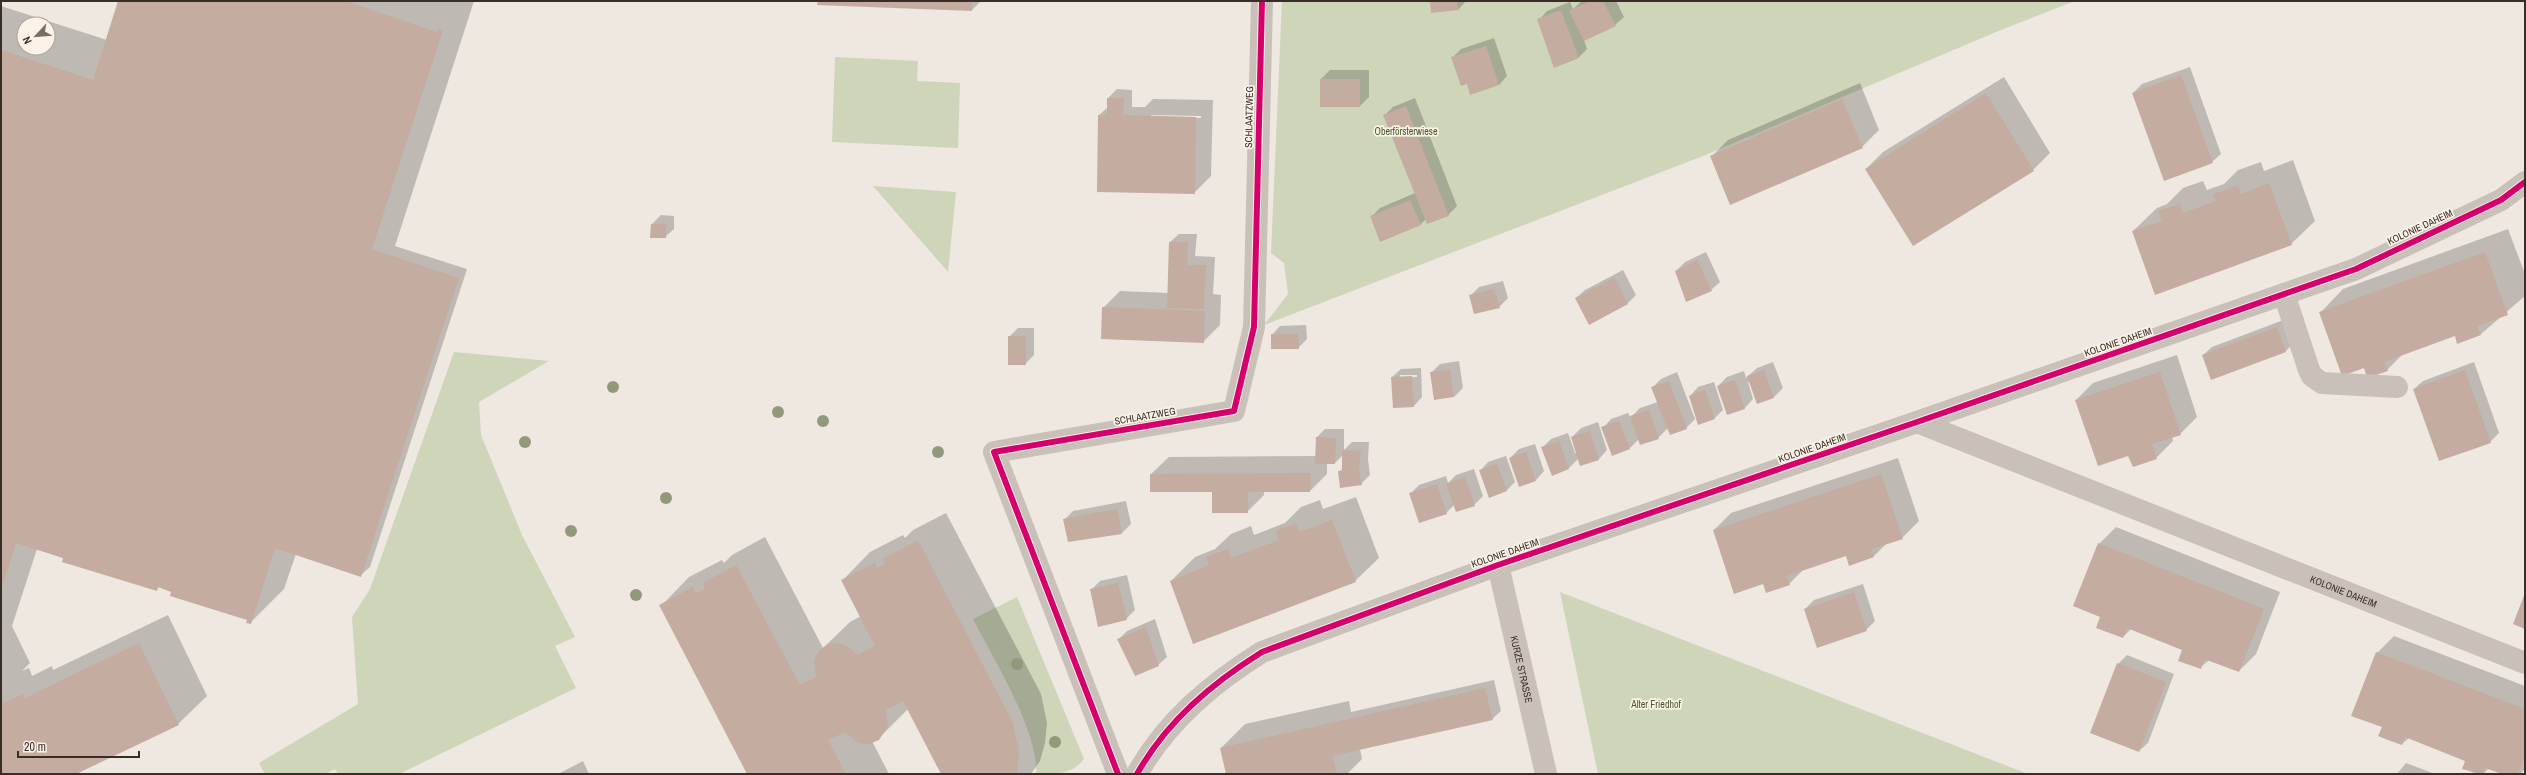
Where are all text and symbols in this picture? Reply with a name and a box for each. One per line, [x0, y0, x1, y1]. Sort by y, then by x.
north arrow [16, 16, 56, 56]
text: N [19, 34, 35, 46]
street label: SCHLAATZWEG [1242, 86, 1256, 148]
park label: Oberförsterwiese [1375, 125, 1438, 138]
street label: KOLONIE DAHEIM [2385, 206, 2455, 248]
street label: KOLONIE DAHEIM [2082, 324, 2154, 360]
street label: SCHLAATZWEG [1113, 404, 1177, 428]
street label: KOLONIE DAHEIM [1776, 430, 1848, 466]
street label: KOLONIE DAHEIM [1469, 535, 1541, 571]
street label: KOLONIE DAHEIM [2308, 572, 2379, 610]
street label: KURZE STRASSE [1508, 634, 1536, 704]
park label: Alter Friedhof [1630, 698, 1682, 711]
scale bar [18, 733, 139, 759]
text: 20 m [24, 739, 46, 755]

